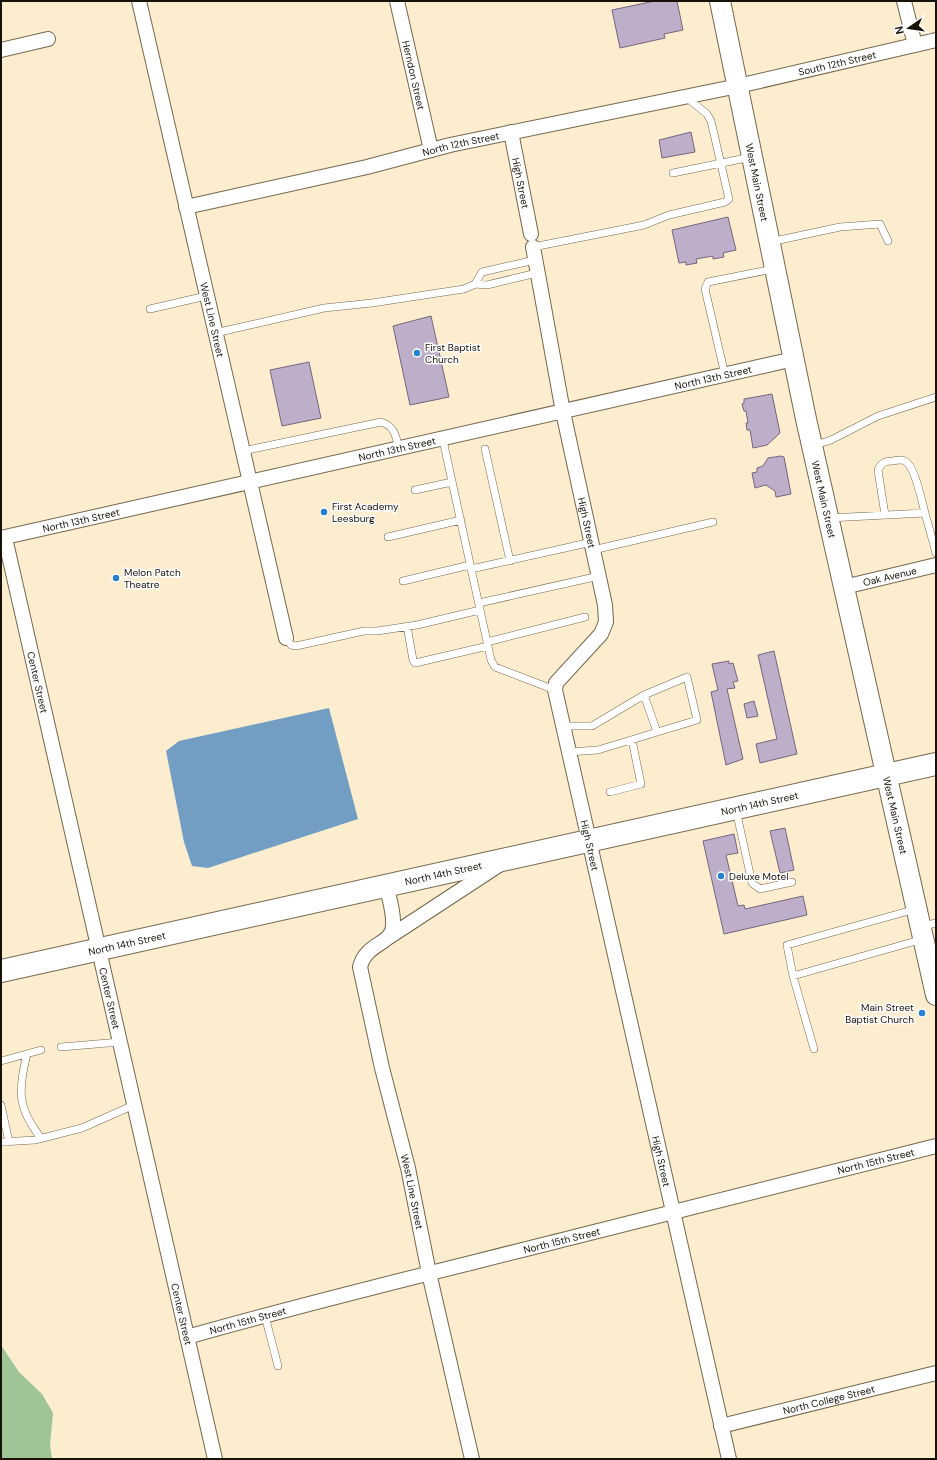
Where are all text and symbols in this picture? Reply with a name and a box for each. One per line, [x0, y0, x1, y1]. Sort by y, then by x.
north arrow [889, 8, 929, 48]
text: N [892, 25, 907, 36]
street label: Herndon Street [400, 39, 428, 111]
street label: South 12th Street [797, 48, 877, 78]
street label: North 12th Street [421, 129, 500, 159]
street label: West Main Street [743, 142, 772, 222]
street label: High Street [510, 156, 532, 210]
street label: West Line Street [198, 281, 227, 358]
place label: First Baptist Church [425, 341, 480, 366]
marker: First Baptist Church [412, 348, 422, 358]
street label: North 13th Street [673, 362, 753, 392]
street label: North 13th Street [357, 434, 437, 464]
street label: West Main Street [809, 459, 839, 539]
street label: High Street [575, 496, 599, 549]
place label: First Academy Leesburg [332, 500, 399, 525]
street label: North 13th Street [41, 505, 121, 535]
marker: First Academy Leesburg [319, 507, 329, 517]
street label: Oak Avenue [861, 563, 918, 589]
place label: Melon Patch Theatre [124, 566, 181, 591]
marker: Melon Patch Theatre [111, 573, 121, 583]
street label: Center Street [25, 650, 51, 714]
street label: West Main Street [880, 775, 911, 855]
street label: North 14th Street [720, 788, 800, 818]
street label: High Street [578, 819, 602, 872]
street label: North 14th Street [403, 858, 483, 888]
place label: Deluxe Motel [729, 870, 788, 883]
marker: Deluxe Motel [716, 871, 726, 881]
street label: North 14th Street [87, 928, 167, 958]
street label: Center Street [97, 966, 123, 1030]
place label: Main Street Baptist Church [845, 1001, 914, 1026]
marker: Main Street Baptist Church [917, 1008, 927, 1018]
street label: High Street [650, 1135, 674, 1188]
street label: North 15th Street [836, 1145, 916, 1177]
street label: West Line Street [398, 1153, 427, 1230]
street label: North 15th Street [522, 1224, 602, 1256]
street label: Center Street [169, 1282, 195, 1346]
street label: North 15th Street [208, 1304, 288, 1337]
street label: North College Street [781, 1382, 876, 1417]

